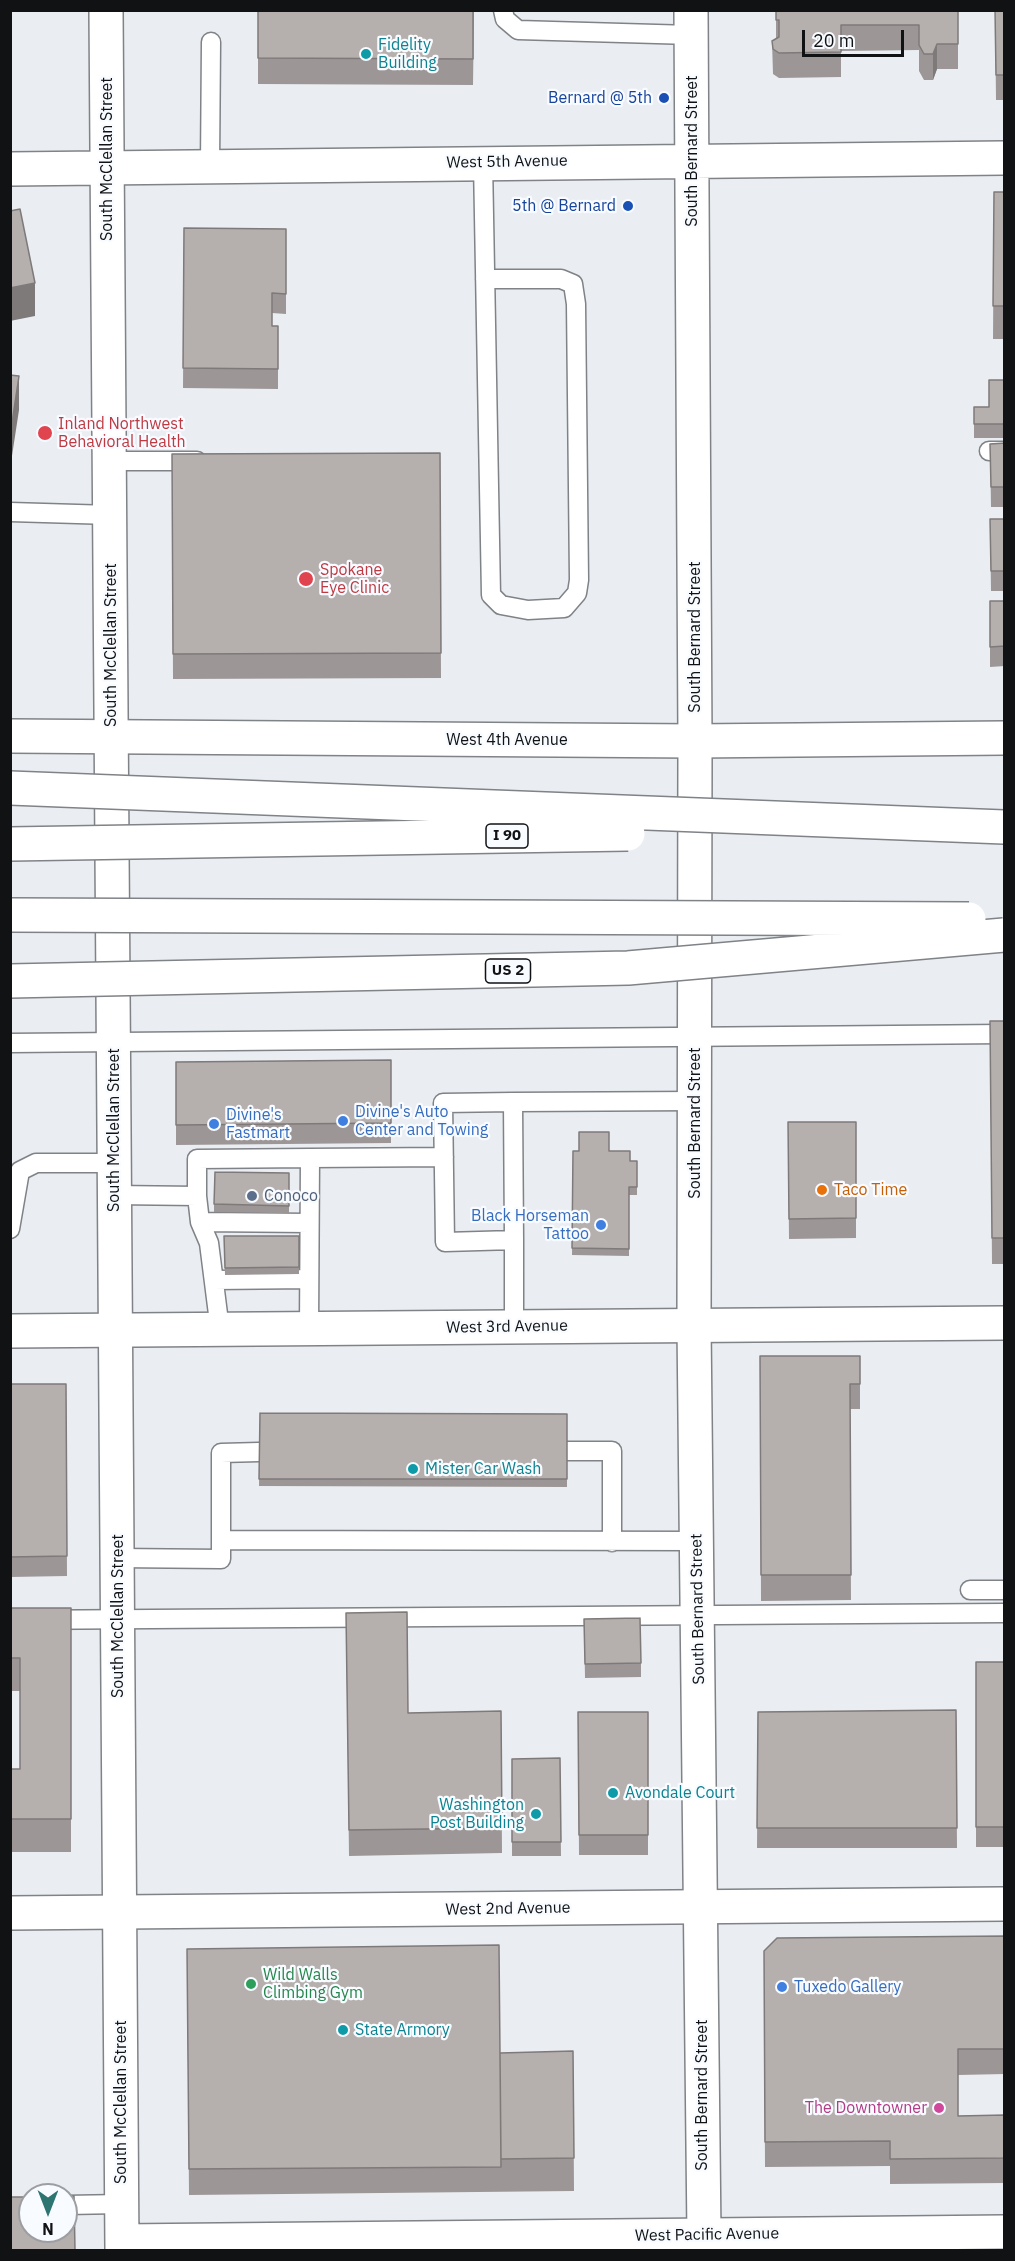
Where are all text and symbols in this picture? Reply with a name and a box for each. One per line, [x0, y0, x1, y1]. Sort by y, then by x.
scale bar [805, 18, 907, 56]
text: 20 m [813, 29, 855, 52]
place label: Fidelity Building [378, 35, 437, 73]
marker: Fidelity Building [359, 47, 373, 61]
street label: South Bernard Street [682, 75, 702, 227]
street label: South McClellan Street [97, 77, 117, 241]
place label: Bernard @ 5th [548, 88, 652, 108]
marker: Bernard @ 5th [657, 91, 671, 105]
street label: West 5th Avenue [446, 151, 568, 173]
place label: 5th @ Bernard [512, 196, 616, 216]
marker: 5th @ Bernard [621, 199, 635, 213]
place label: Inland Northwest Behavioral Health [58, 414, 186, 452]
marker: Inland Northwest Behavioral Health [36, 424, 54, 442]
place label: Spokane Eye Clinic [320, 560, 389, 598]
street label: South Bernard Street [685, 561, 705, 713]
street label: South McClellan Street [101, 563, 121, 727]
marker: Spokane Eye Clinic [297, 570, 315, 588]
street label: West 4th Avenue [446, 730, 568, 750]
road number: I 90 [486, 824, 528, 848]
road number: US 2 [486, 959, 530, 983]
street label: South Bernard Street [685, 1047, 705, 1199]
street label: South McClellan Street [104, 1048, 124, 1212]
place label: Divine's Auto Center and Towing [355, 1102, 488, 1140]
place label: Divine's Fastmart [226, 1105, 290, 1143]
marker: Divine's Auto Center and Towing [336, 1114, 350, 1128]
marker: Divine's Fastmart [207, 1117, 221, 1131]
place label: Taco Time [834, 1180, 907, 1200]
marker: Taco Time [815, 1183, 829, 1197]
place label: Conoco [264, 1186, 318, 1206]
marker: Conoco [245, 1189, 259, 1203]
place label: Black Horseman Tattoo [471, 1206, 589, 1244]
marker: Black Horseman Tattoo [594, 1218, 608, 1232]
street label: West 3rd Avenue [446, 1316, 568, 1338]
place label: Mister Car Wash [425, 1459, 541, 1479]
marker: Mister Car Wash [406, 1462, 420, 1476]
street label: South Bernard Street [687, 1533, 709, 1685]
street label: South McClellan Street [108, 1534, 128, 1698]
place label: Avondale Court [625, 1783, 735, 1803]
marker: Avondale Court [606, 1786, 620, 1800]
place label: Washington Post Building [430, 1795, 524, 1833]
marker: Washington Post Building [529, 1807, 543, 1821]
street label: West 2nd Avenue [445, 1898, 571, 1920]
place label: Wild Walls Climbing Gym [263, 1965, 363, 2003]
marker: Wild Walls Climbing Gym [244, 1977, 258, 1991]
place label: Tuxedo Gallery [794, 1977, 901, 1997]
marker: Tuxedo Gallery [775, 1980, 789, 1994]
street label: South Bernard Street [692, 2019, 712, 2171]
street label: South McClellan Street [111, 2020, 131, 2184]
place label: State Armory [355, 2020, 450, 2040]
marker: State Armory [336, 2023, 350, 2037]
place label: The Downtowner [805, 2098, 927, 2118]
marker: The Downtowner [932, 2101, 946, 2115]
north arrow [18, 2183, 78, 2243]
text: N [42, 2219, 54, 2239]
street label: West Pacific Avenue [635, 2224, 779, 2246]

